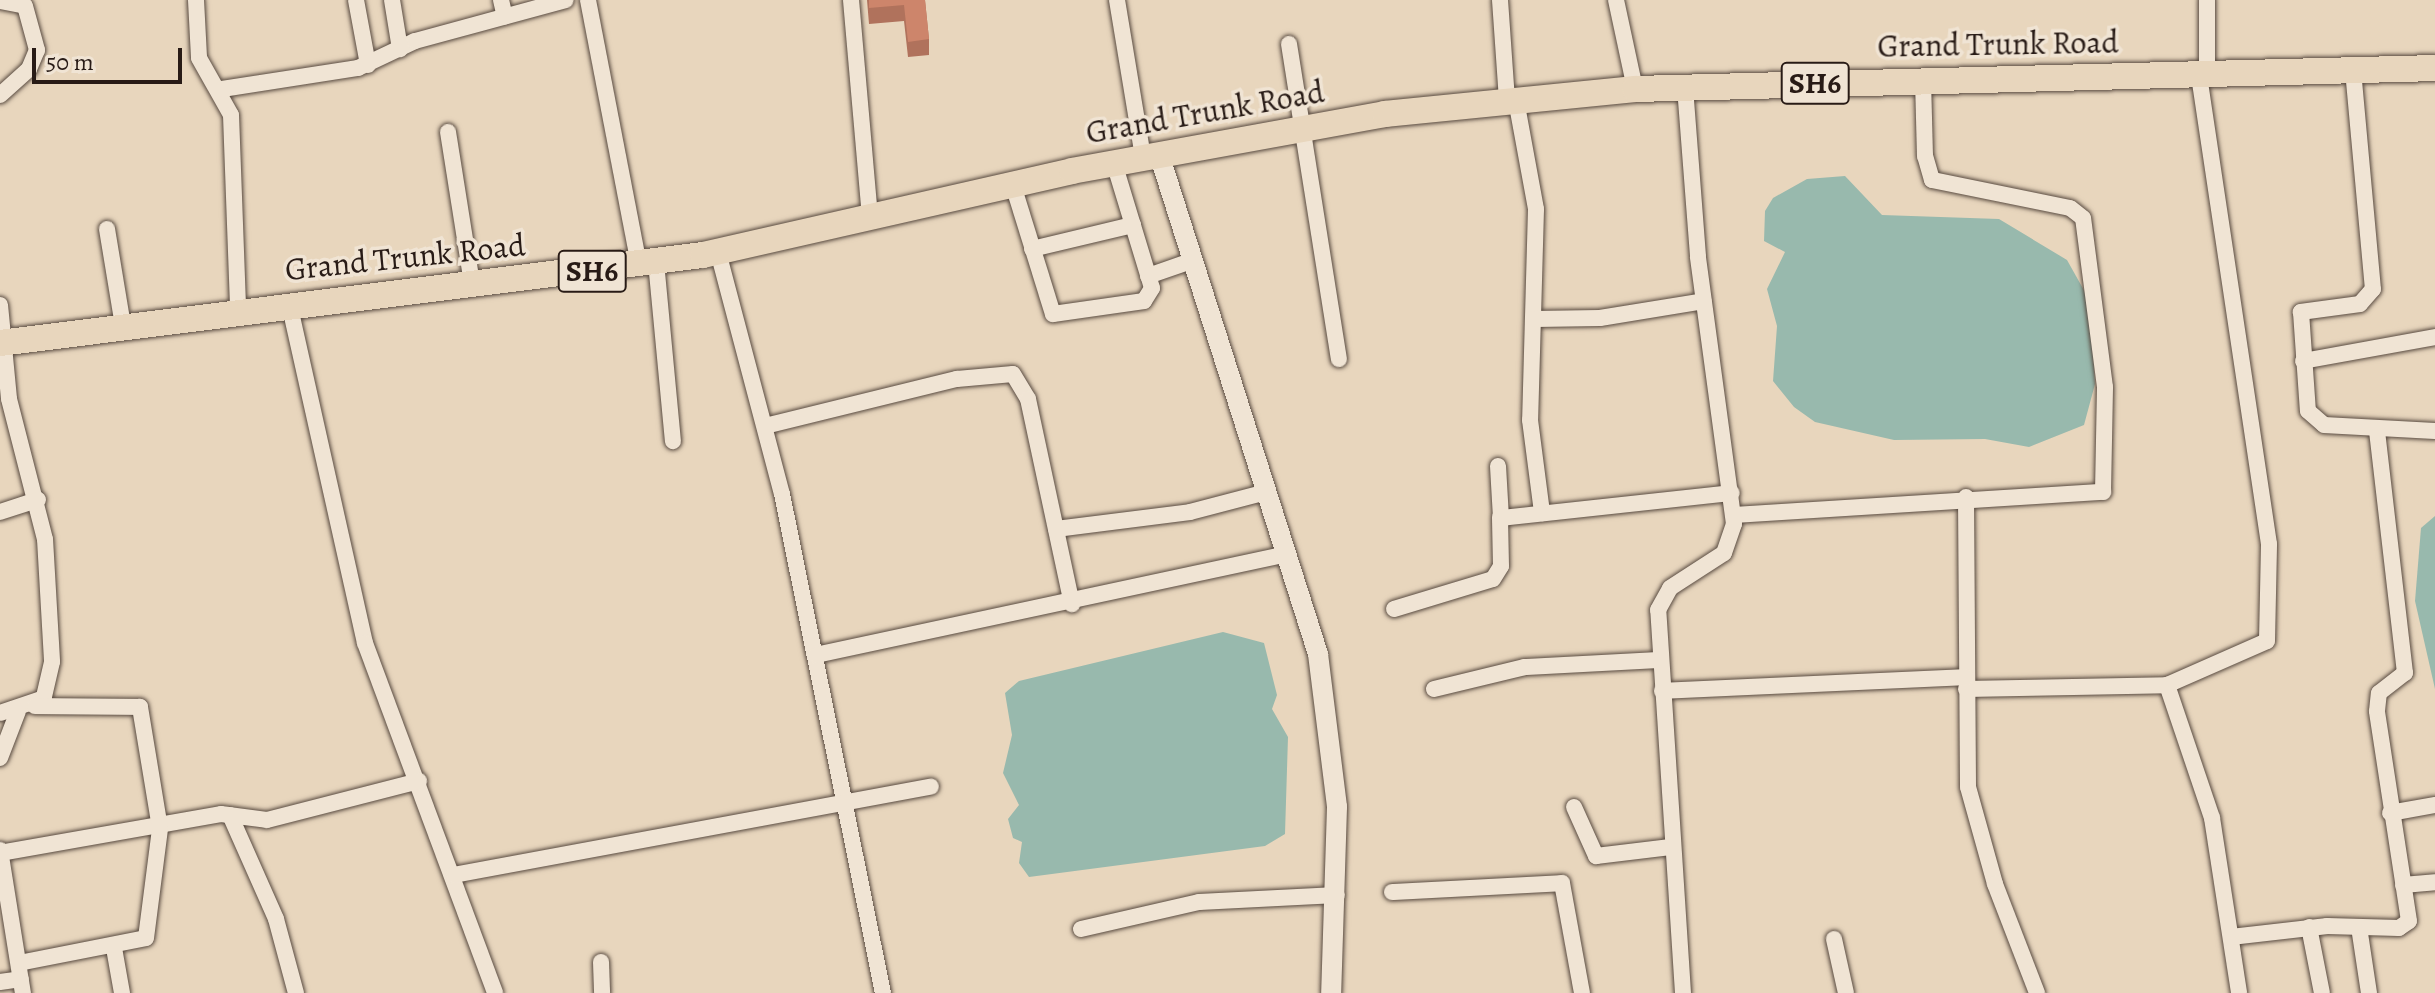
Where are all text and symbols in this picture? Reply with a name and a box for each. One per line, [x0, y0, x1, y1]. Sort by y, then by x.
street label: Grand Trunk Road [1877, 23, 2119, 65]
scale bar [36, 32, 186, 82]
text: 50 m [46, 46, 94, 78]
road number: SH6 [1779, 57, 1851, 109]
street label: Grand Trunk Road [1083, 72, 1327, 152]
street label: Grand Trunk Road [283, 225, 527, 289]
road number: SH6 [556, 245, 628, 297]

